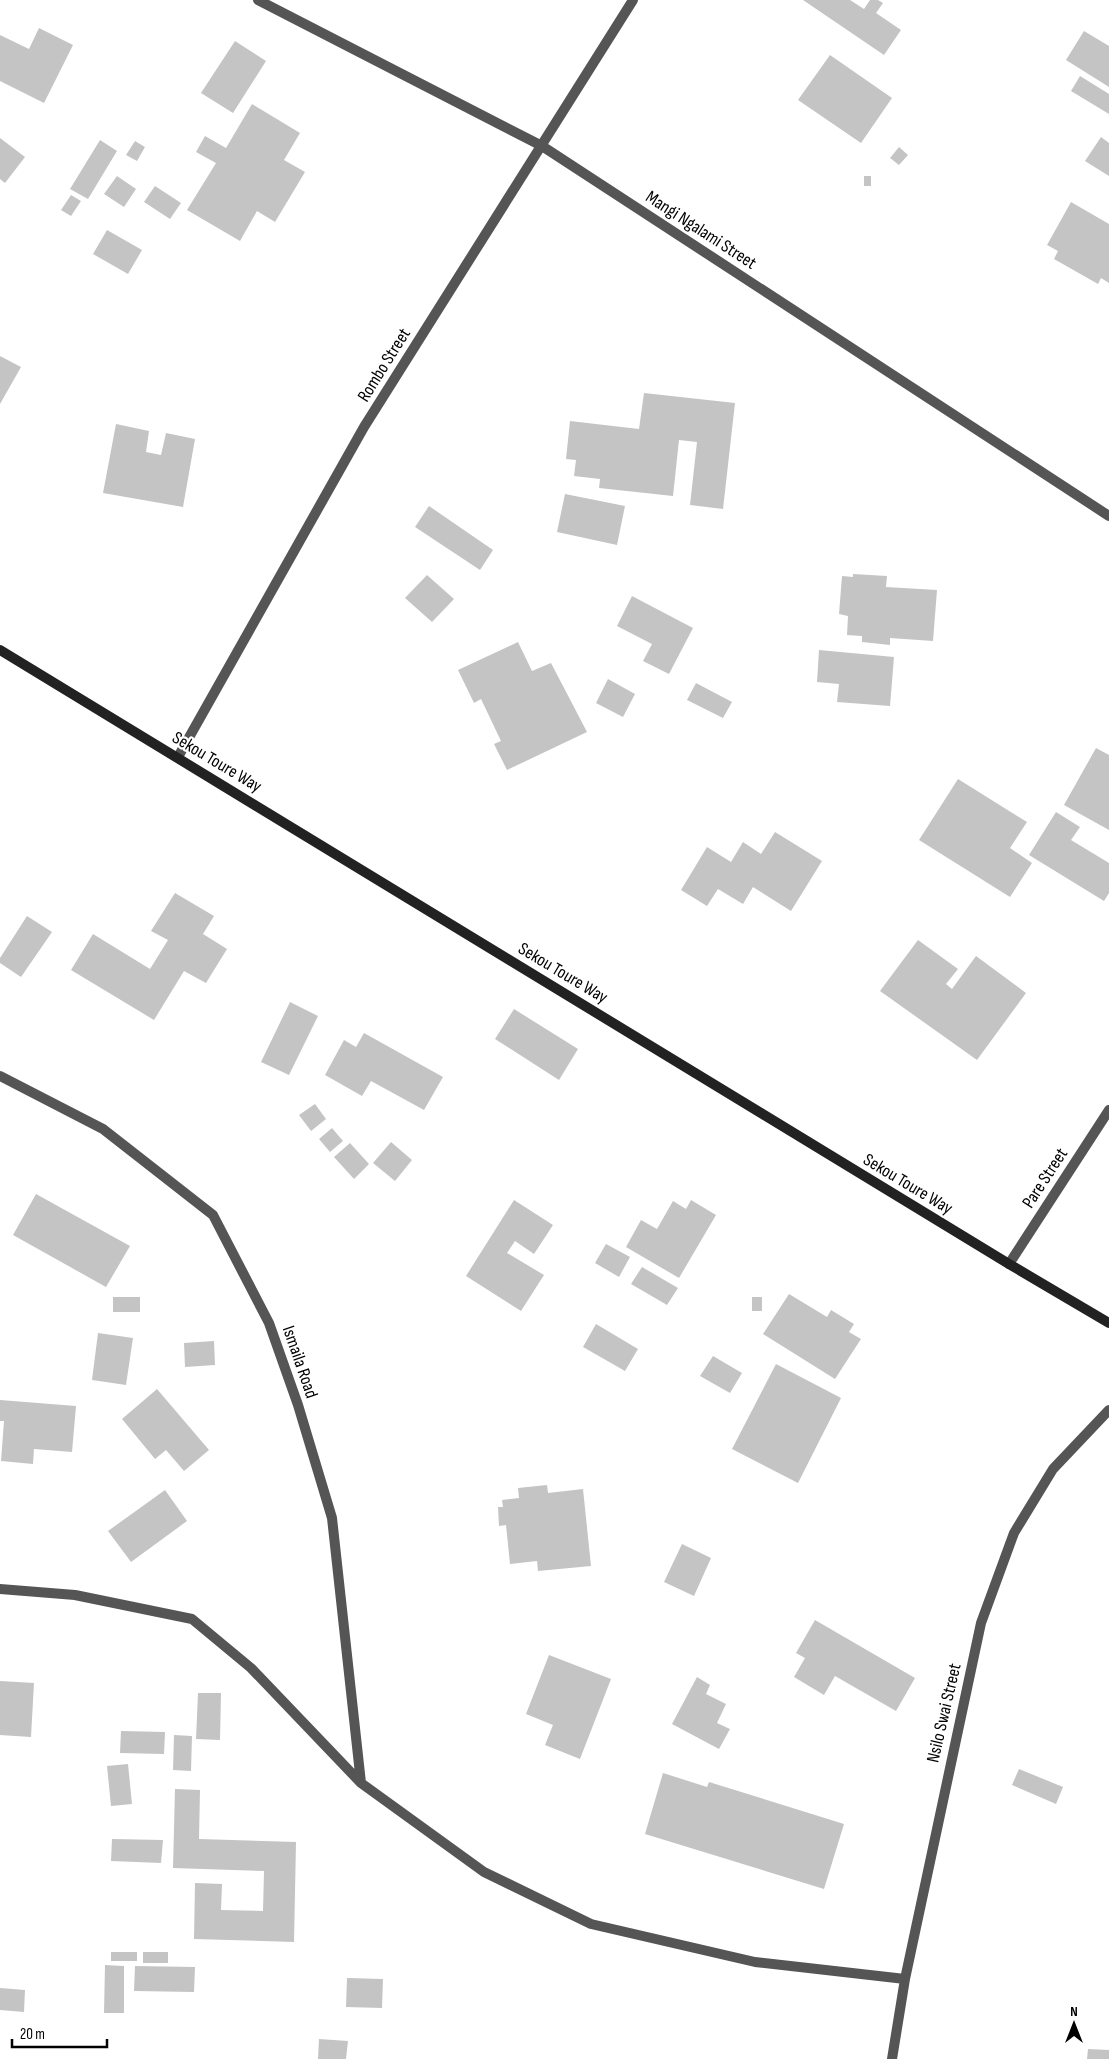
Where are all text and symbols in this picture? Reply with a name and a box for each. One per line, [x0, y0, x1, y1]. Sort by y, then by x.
street label: Mangi Ngalami Street [642, 186, 761, 274]
street label: Rombo Street [353, 324, 415, 406]
street label: Sekou Toure Way [169, 727, 266, 797]
street label: Sekou Toure Way [515, 938, 612, 1008]
street label: Pare Street [1018, 1144, 1072, 1212]
street label: Sekou Toure Way [860, 1149, 957, 1219]
street label: Ismaila Road [278, 1323, 322, 1401]
street label: Nsilo Swai Street [922, 1661, 966, 1765]
north arrow [1049, 1999, 1099, 2049]
text: N [1070, 2003, 1078, 2020]
scale bar [12, 2016, 108, 2048]
text: 20 m [20, 2025, 45, 2044]

